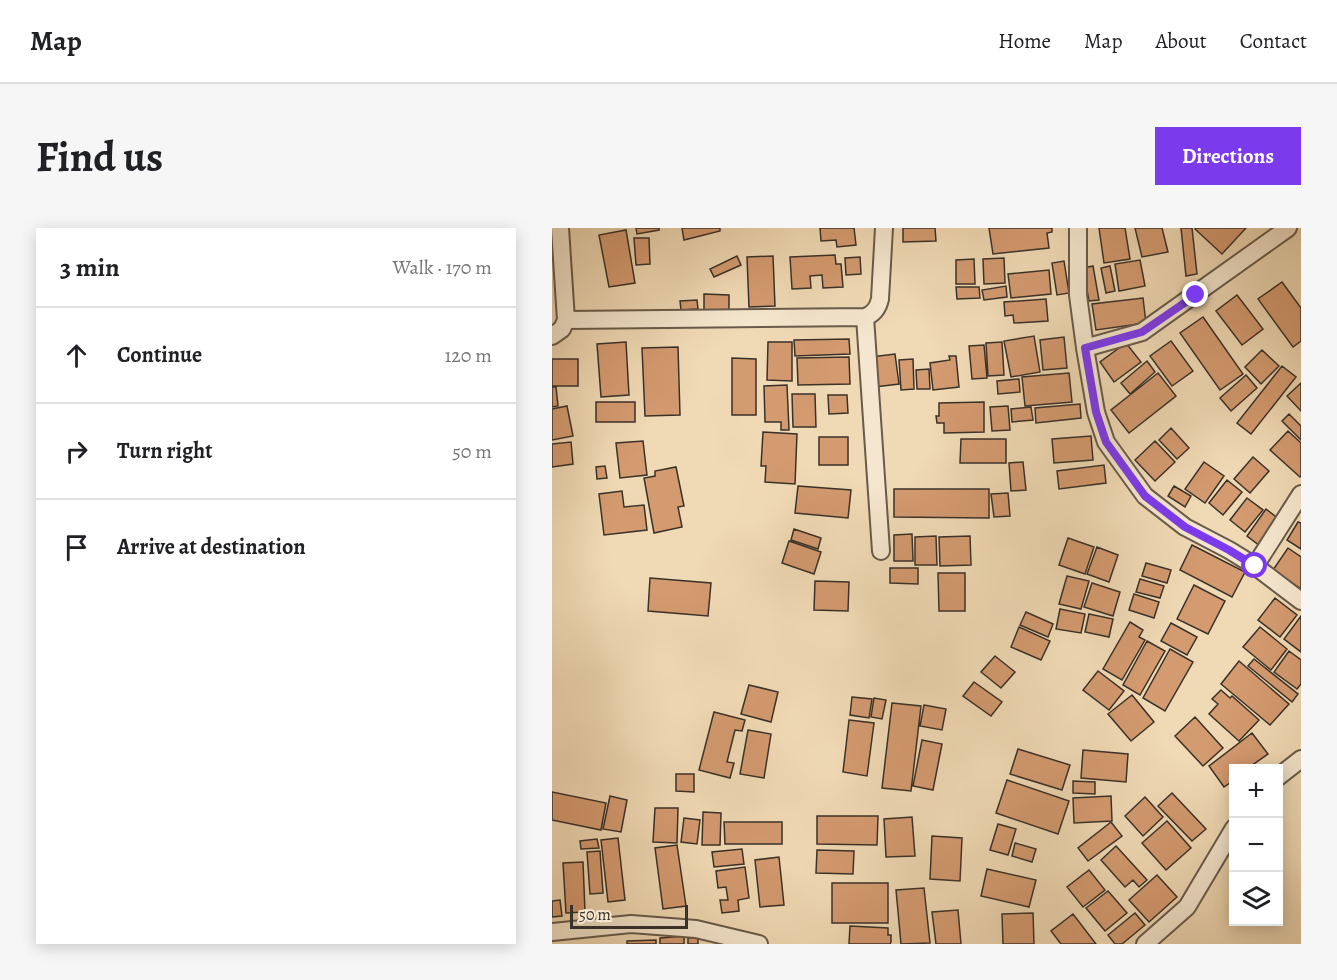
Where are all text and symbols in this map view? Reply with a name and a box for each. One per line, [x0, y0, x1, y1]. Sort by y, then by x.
text: Map [30, 22, 82, 60]
text: Home [998, 27, 1051, 55]
text: Map [1084, 27, 1122, 55]
text: About [1155, 27, 1207, 55]
text: Contact [1240, 27, 1307, 55]
button: Directions [1155, 127, 1301, 185]
text: Find us [36, 128, 163, 185]
text: 3 min [60, 250, 120, 285]
text: Walk · 170 m [392, 254, 492, 281]
route end [1182, 281, 1208, 307]
icon: ahead [60, 339, 93, 372]
text: Continue [117, 340, 202, 370]
text: 120 m [444, 342, 492, 369]
icon: right [60, 435, 93, 468]
text: Turn right [117, 436, 213, 466]
text: 50 m [452, 438, 492, 465]
icon: arrive [60, 531, 93, 564]
text: Arrive at destination [117, 532, 306, 562]
route start [1241, 552, 1267, 578]
map controls [1229, 764, 1283, 926]
button: + [1229, 764, 1283, 818]
button: − [1229, 818, 1283, 872]
button: layers [1229, 872, 1283, 926]
scale bar [570, 902, 688, 930]
text: 50 m [579, 904, 611, 926]

